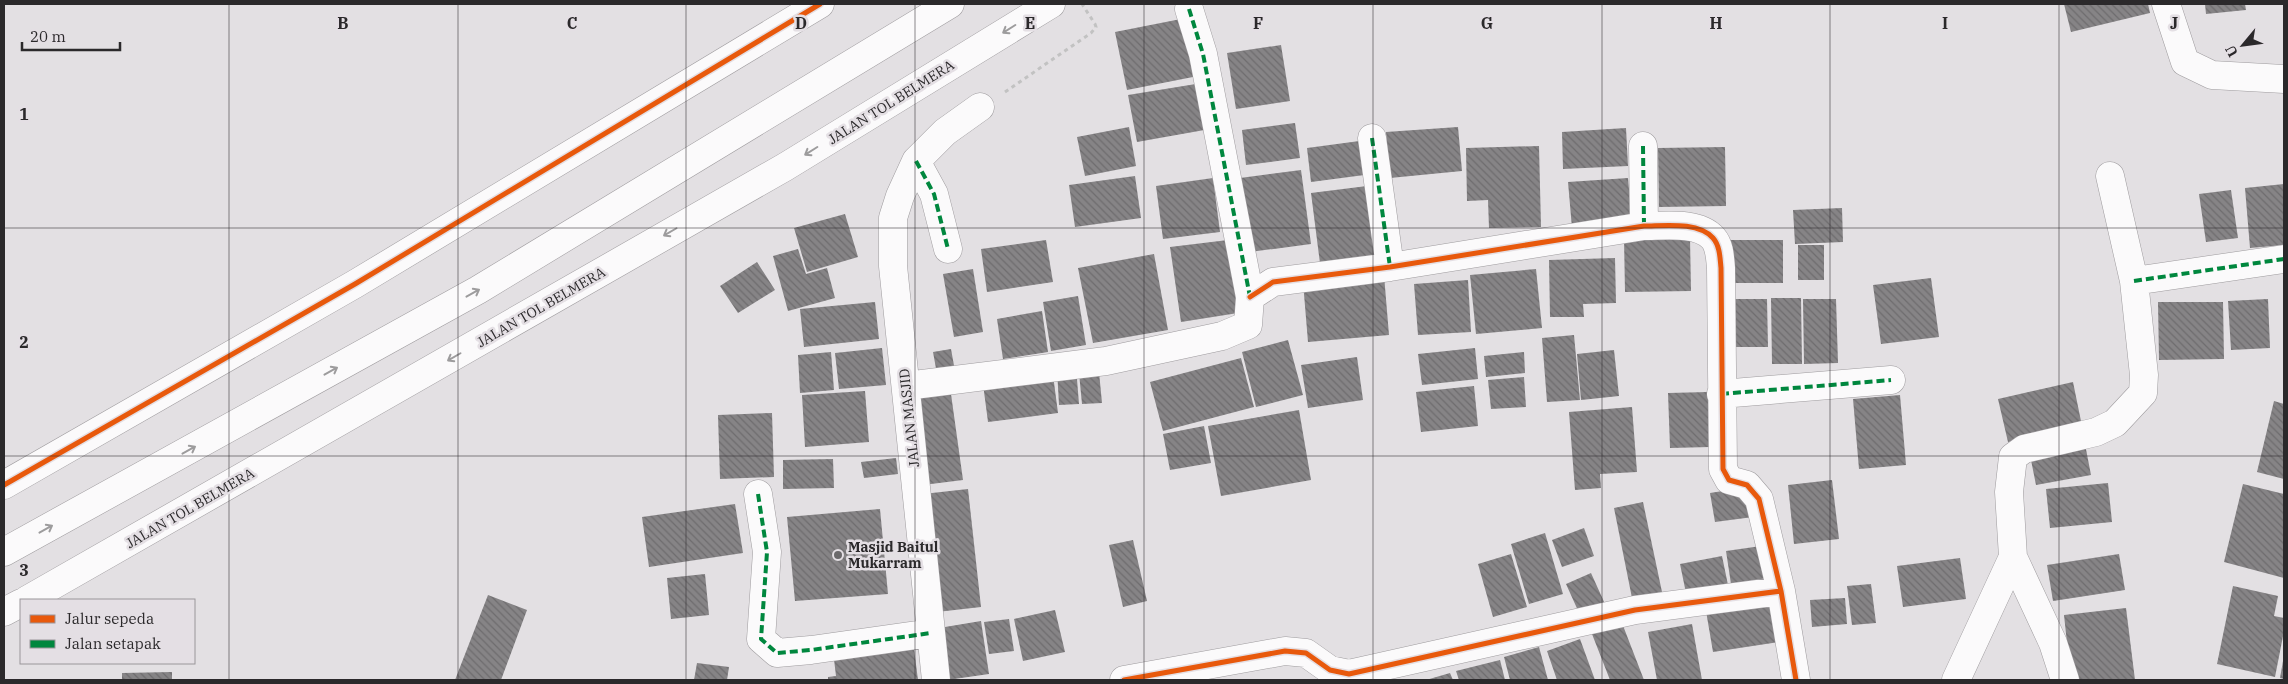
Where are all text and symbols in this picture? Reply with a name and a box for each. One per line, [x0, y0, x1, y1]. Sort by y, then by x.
text: B [337, 13, 349, 33]
text: C [567, 13, 577, 33]
text: D [795, 13, 807, 33]
text: E [1025, 13, 1035, 33]
text: F [1253, 13, 1263, 33]
text: G [1481, 13, 1493, 33]
text: H [1710, 13, 1723, 33]
text: I [1942, 13, 1948, 33]
text: J [2170, 13, 2178, 33]
scale bar [22, 20, 120, 52]
north arrow [2218, 20, 2268, 70]
one-way arrow [1002, 24, 1016, 35]
text: 20 m [30, 27, 66, 46]
text: U [2221, 42, 2242, 60]
street label: JALAN TOL BELMERA [825, 56, 958, 148]
text: 1 [19, 104, 29, 124]
one-way arrow [804, 146, 818, 156]
one-way arrow [664, 228, 678, 238]
street label: JALAN TOL BELMERA [474, 263, 609, 351]
one-way arrow [465, 287, 479, 297]
text: 2 [19, 332, 29, 352]
one-way arrow [446, 352, 461, 362]
one-way arrow [323, 366, 337, 376]
street label: JALAN MASJID [895, 368, 923, 468]
one-way arrow [181, 445, 196, 455]
street label: JALAN TOL BELMERA [123, 464, 258, 552]
one-way arrow [39, 524, 54, 534]
place label: Masjid Baitul Mukarram [848, 538, 939, 572]
marker: Masjid Baitul Mukarram [832, 549, 844, 561]
text: 3 [19, 560, 29, 580]
legend [20, 599, 195, 664]
text: Jalur sepeda [65, 609, 154, 628]
text: Jalan setapak [65, 634, 161, 653]

